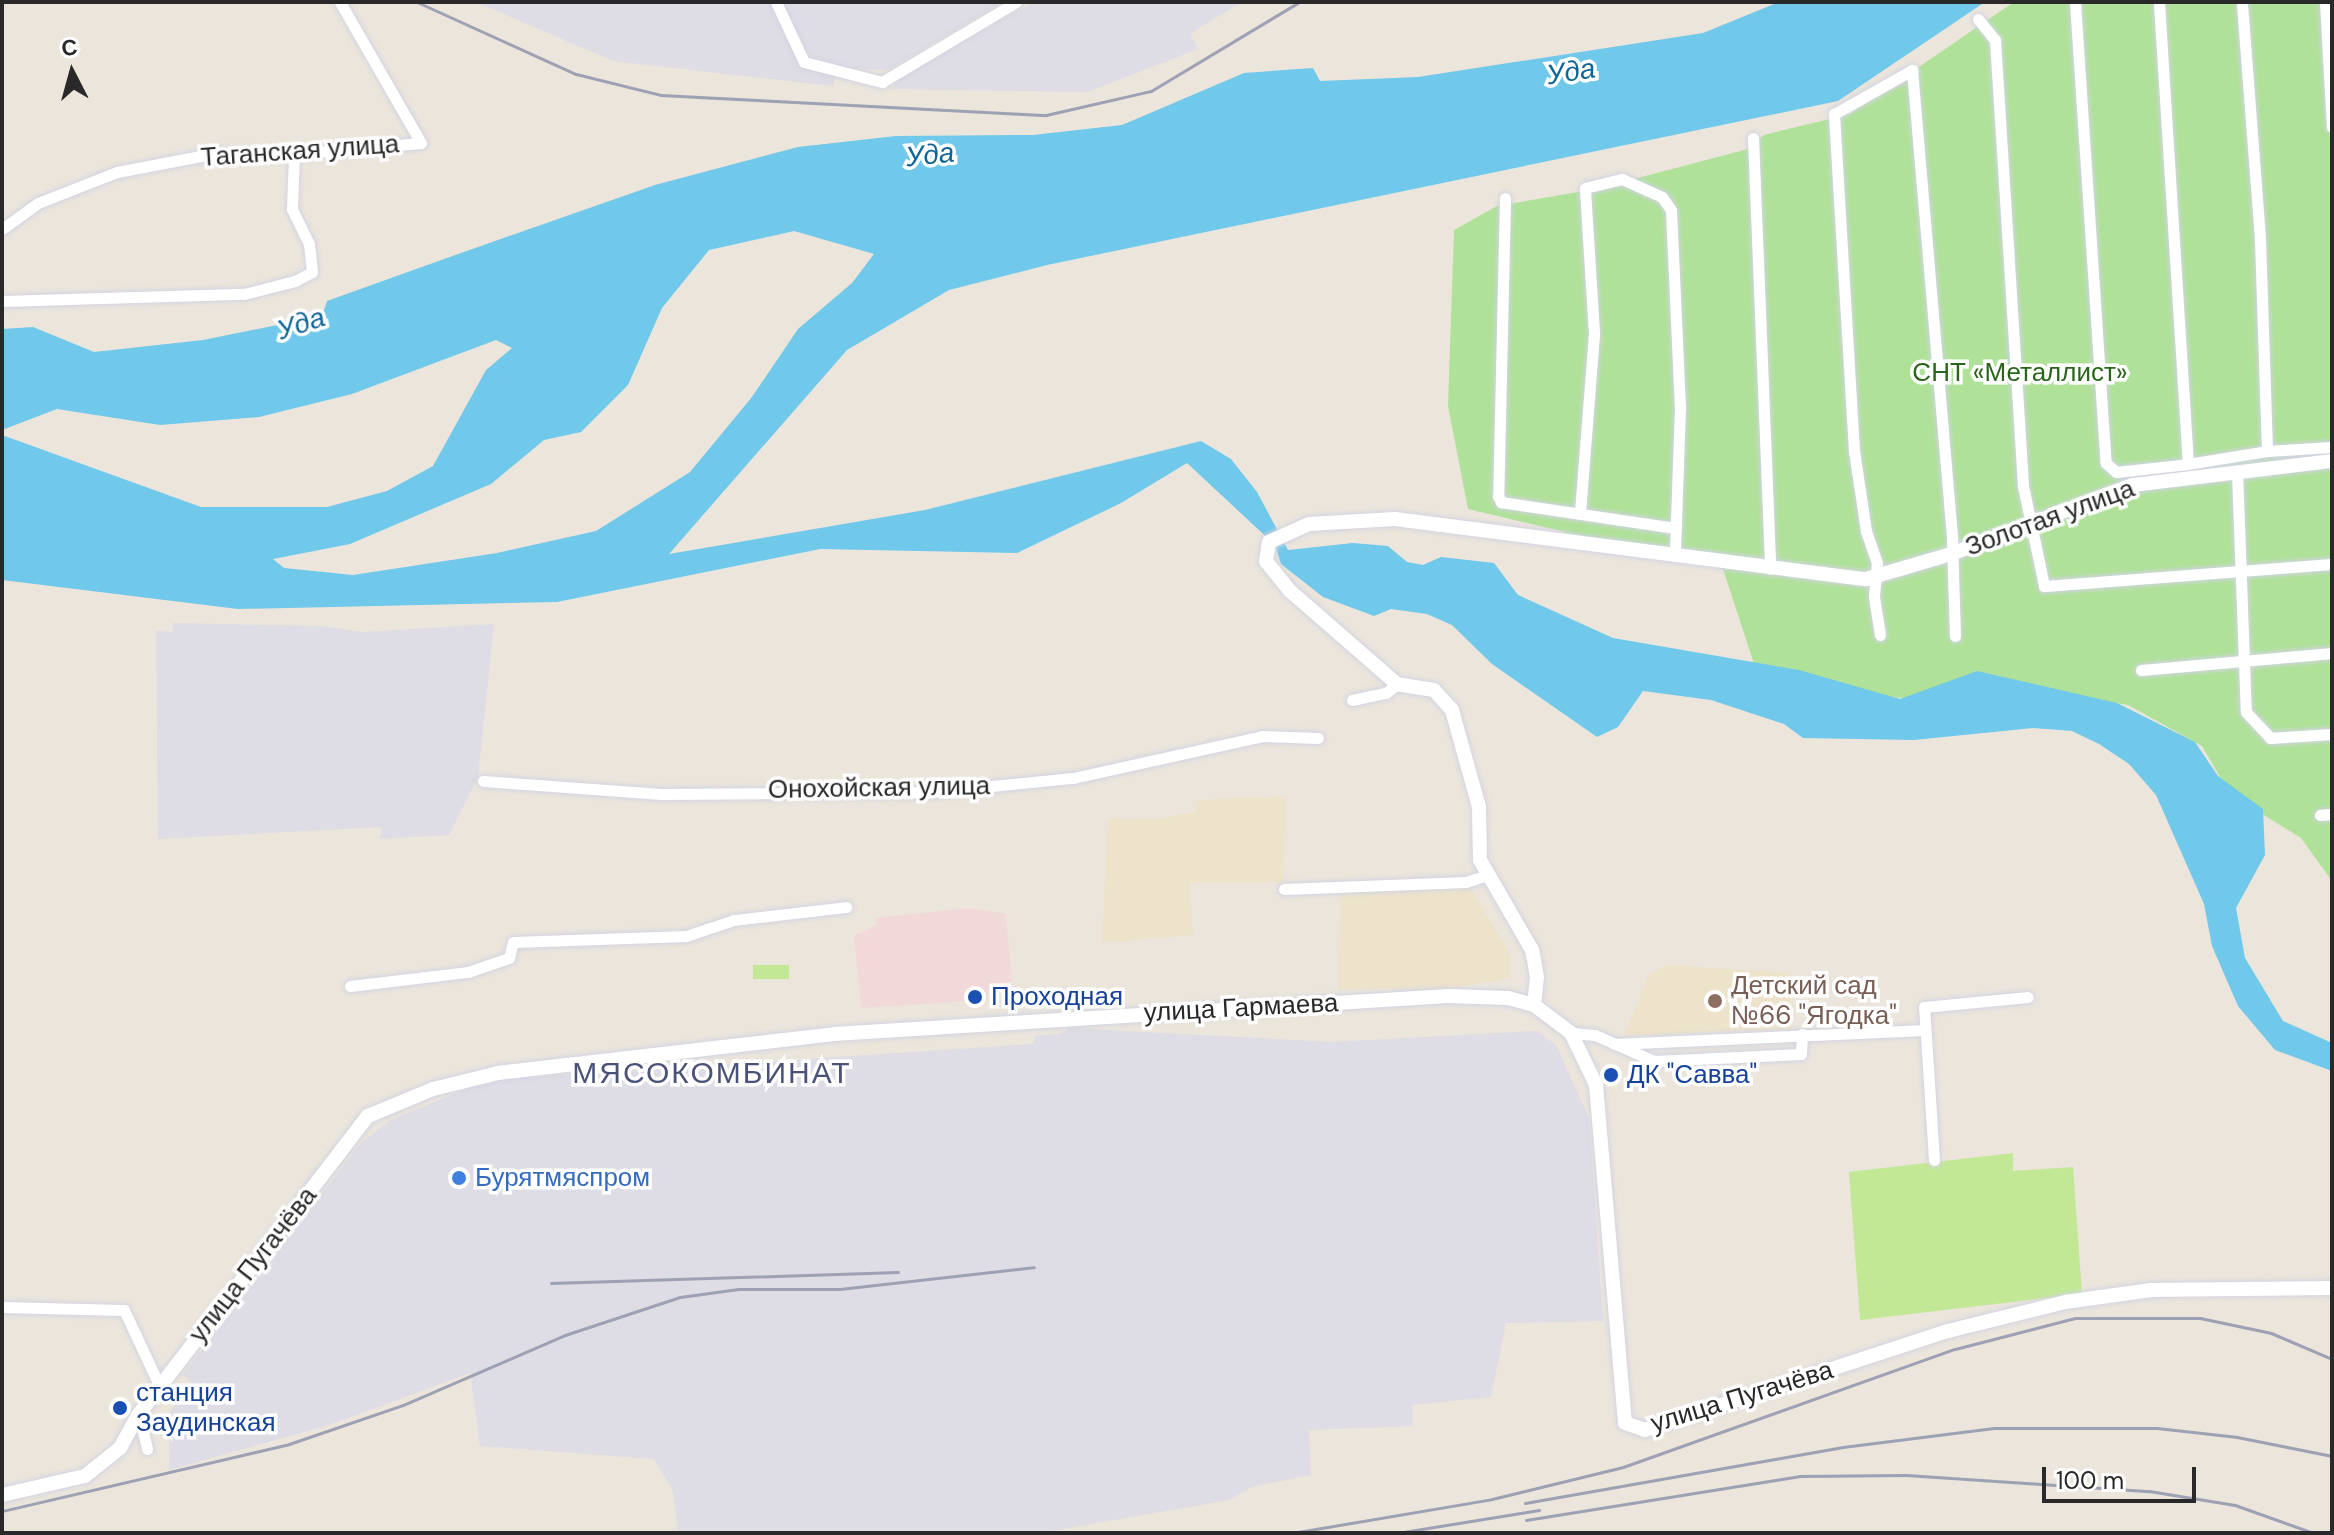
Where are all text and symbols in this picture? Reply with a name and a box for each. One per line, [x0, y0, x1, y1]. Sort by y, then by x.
north arrow [32, 32, 112, 112]
text: С [60, 32, 79, 63]
water label: Уда [1544, 52, 1598, 92]
street label: Таганская улица [200, 129, 400, 173]
water label: Уда [904, 136, 956, 174]
water label: Уда [273, 301, 329, 347]
park label: СНТ «Металлист» [1912, 357, 2128, 389]
street label: Золотая улица [1961, 473, 2139, 563]
street label: Онохойская улица [768, 770, 990, 806]
place label: Детский сад №66 "Ягодка" [1731, 970, 1897, 1032]
place label: Проходная [991, 981, 1123, 1013]
street label: улица Гармаева [1143, 987, 1339, 1029]
marker: Проходная [966, 988, 984, 1006]
marker: Детский сад №66 "Ягодка" [1706, 992, 1724, 1010]
district label: МЯСОКОМБИНАТ [572, 1055, 852, 1091]
place label: ДК "Савва" [1627, 1059, 1757, 1091]
marker: ДК "Савва" [1602, 1066, 1620, 1084]
place label: Бурятмяспром [475, 1162, 650, 1194]
marker: Бурятмяспром [450, 1169, 468, 1187]
street label: улица Пугачёва [183, 1181, 323, 1349]
street label: улица Пугачёва [1647, 1354, 1837, 1440]
place label: станция Заудинская [136, 1377, 276, 1438]
marker: станция Заудинская [111, 1399, 129, 1417]
scale bar [2046, 1451, 2200, 1501]
text: 100 m [2056, 1465, 2124, 1496]

